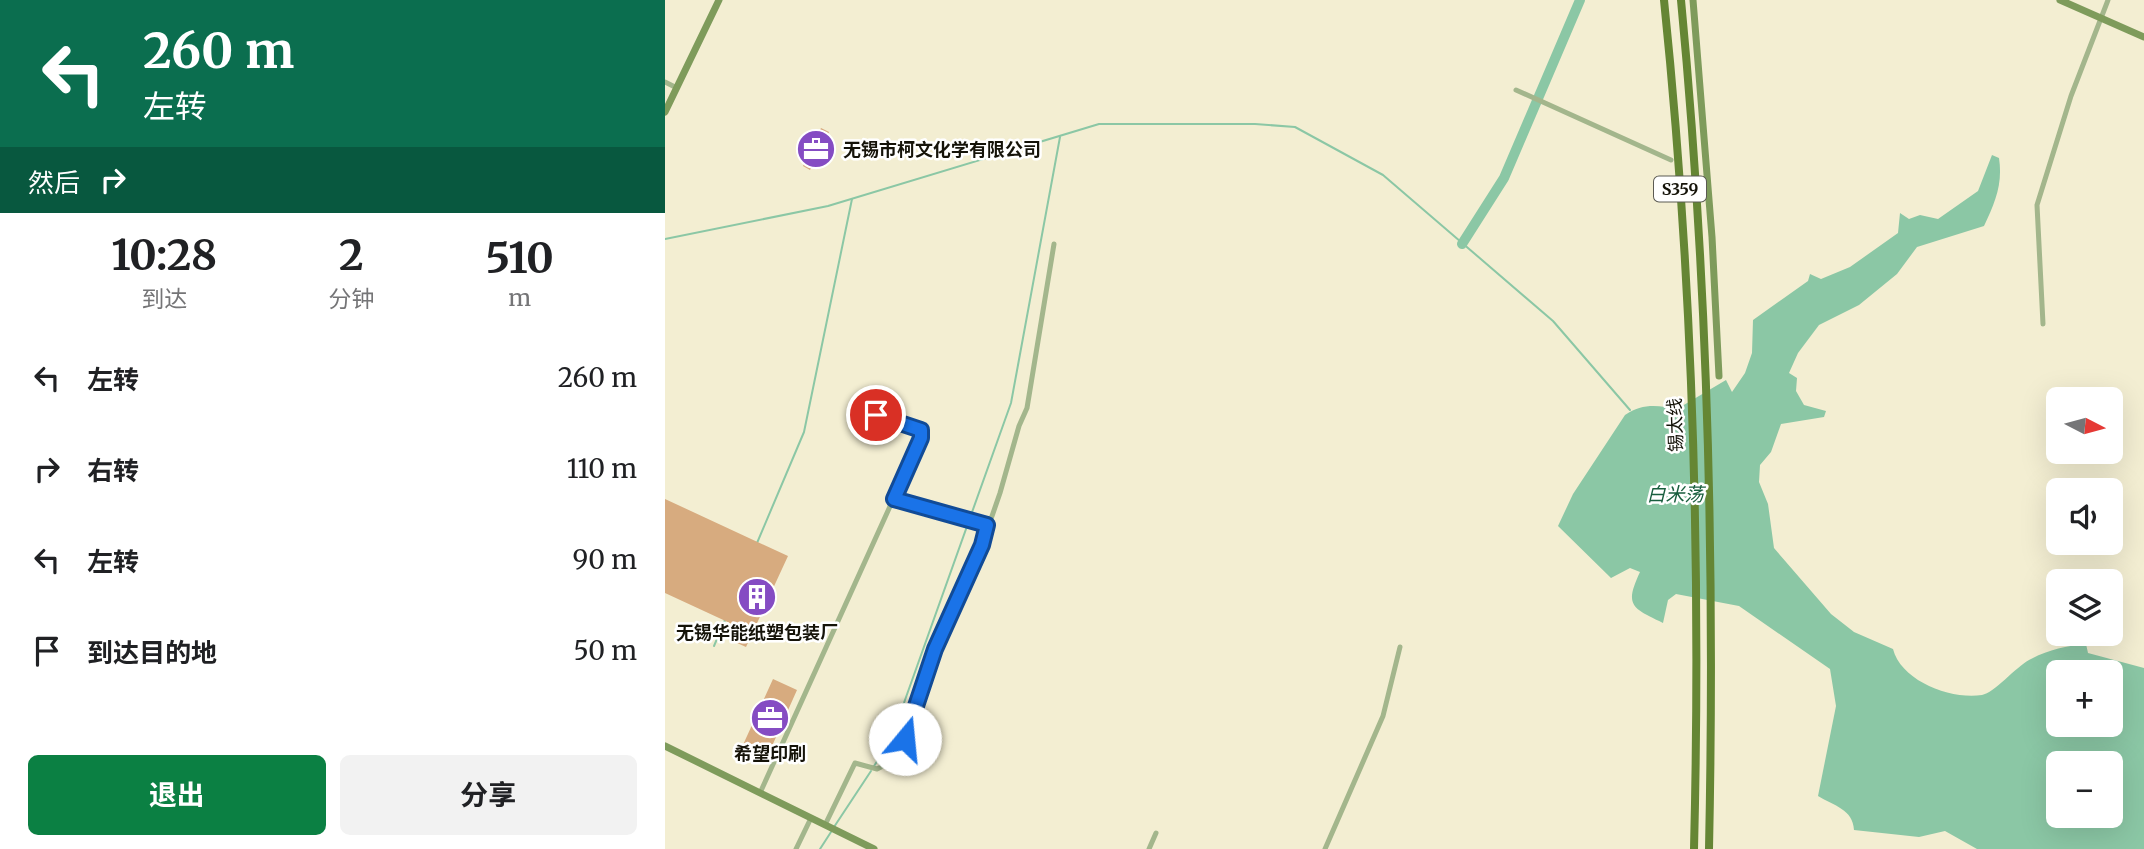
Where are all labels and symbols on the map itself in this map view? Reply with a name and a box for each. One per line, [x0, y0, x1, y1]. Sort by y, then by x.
office icon: 无锡市柯文化学有限公司 [795, 128, 837, 170]
place label: 无锡市柯文化学有限公司 [843, 138, 1041, 161]
road number: S359 [1654, 176, 1706, 202]
pin [846, 385, 906, 445]
north arrow [2046, 387, 2123, 464]
street label: 锡太线 [1663, 398, 1687, 452]
water label: 白米荡 [1646, 482, 1706, 506]
building icon: 无锡华能纸塑包装厂 [736, 576, 778, 618]
place label: 无锡华能纸塑包装厂 [676, 621, 838, 644]
office icon: 希望印刷 [749, 697, 791, 739]
position arrow [868, 702, 942, 776]
place label: 希望印刷 [734, 742, 806, 765]

